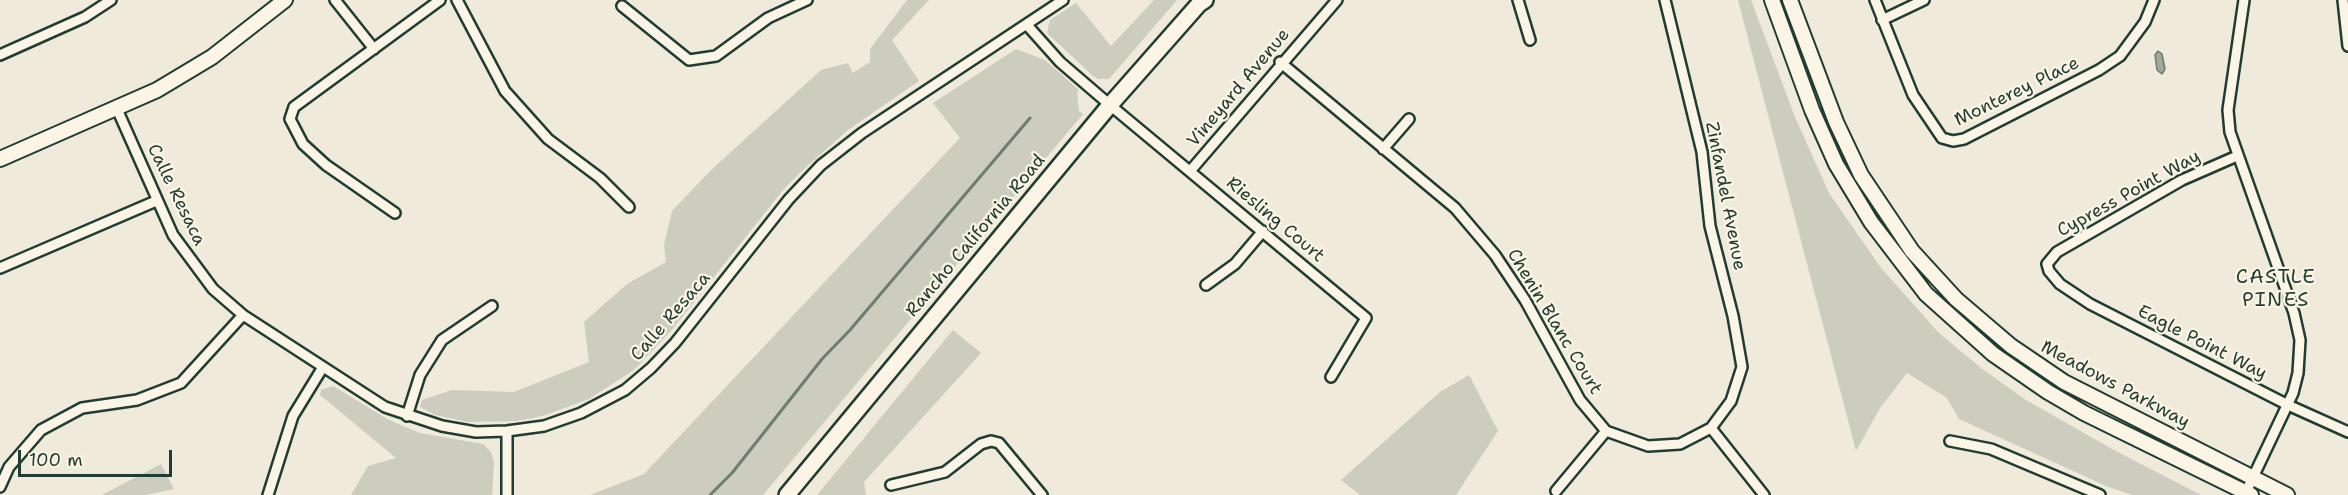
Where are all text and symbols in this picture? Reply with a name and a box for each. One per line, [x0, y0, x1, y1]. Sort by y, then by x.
street label: Vineyard Avenue [1183, 24, 1295, 152]
street label: Monterey Place [1951, 52, 2083, 132]
street label: Zinfandel Avenue [1700, 120, 1750, 272]
street label: Calle Resaca [142, 141, 210, 249]
street label: Cypress Point Way [2054, 146, 2204, 242]
street label: Rancho California Road [902, 150, 1050, 322]
street label: Riesling Court [1222, 173, 1328, 267]
street label: Chenin Blanc Court [1502, 245, 1606, 399]
district label: CASTLE PINES [2236, 266, 2316, 313]
street label: Calle Resaca [627, 268, 715, 366]
street label: Eagle Point Way [2134, 301, 2270, 385]
street label: Meadows Parkway [2037, 337, 2193, 433]
scale bar [21, 438, 176, 476]
text: 100 m [29, 448, 83, 472]

